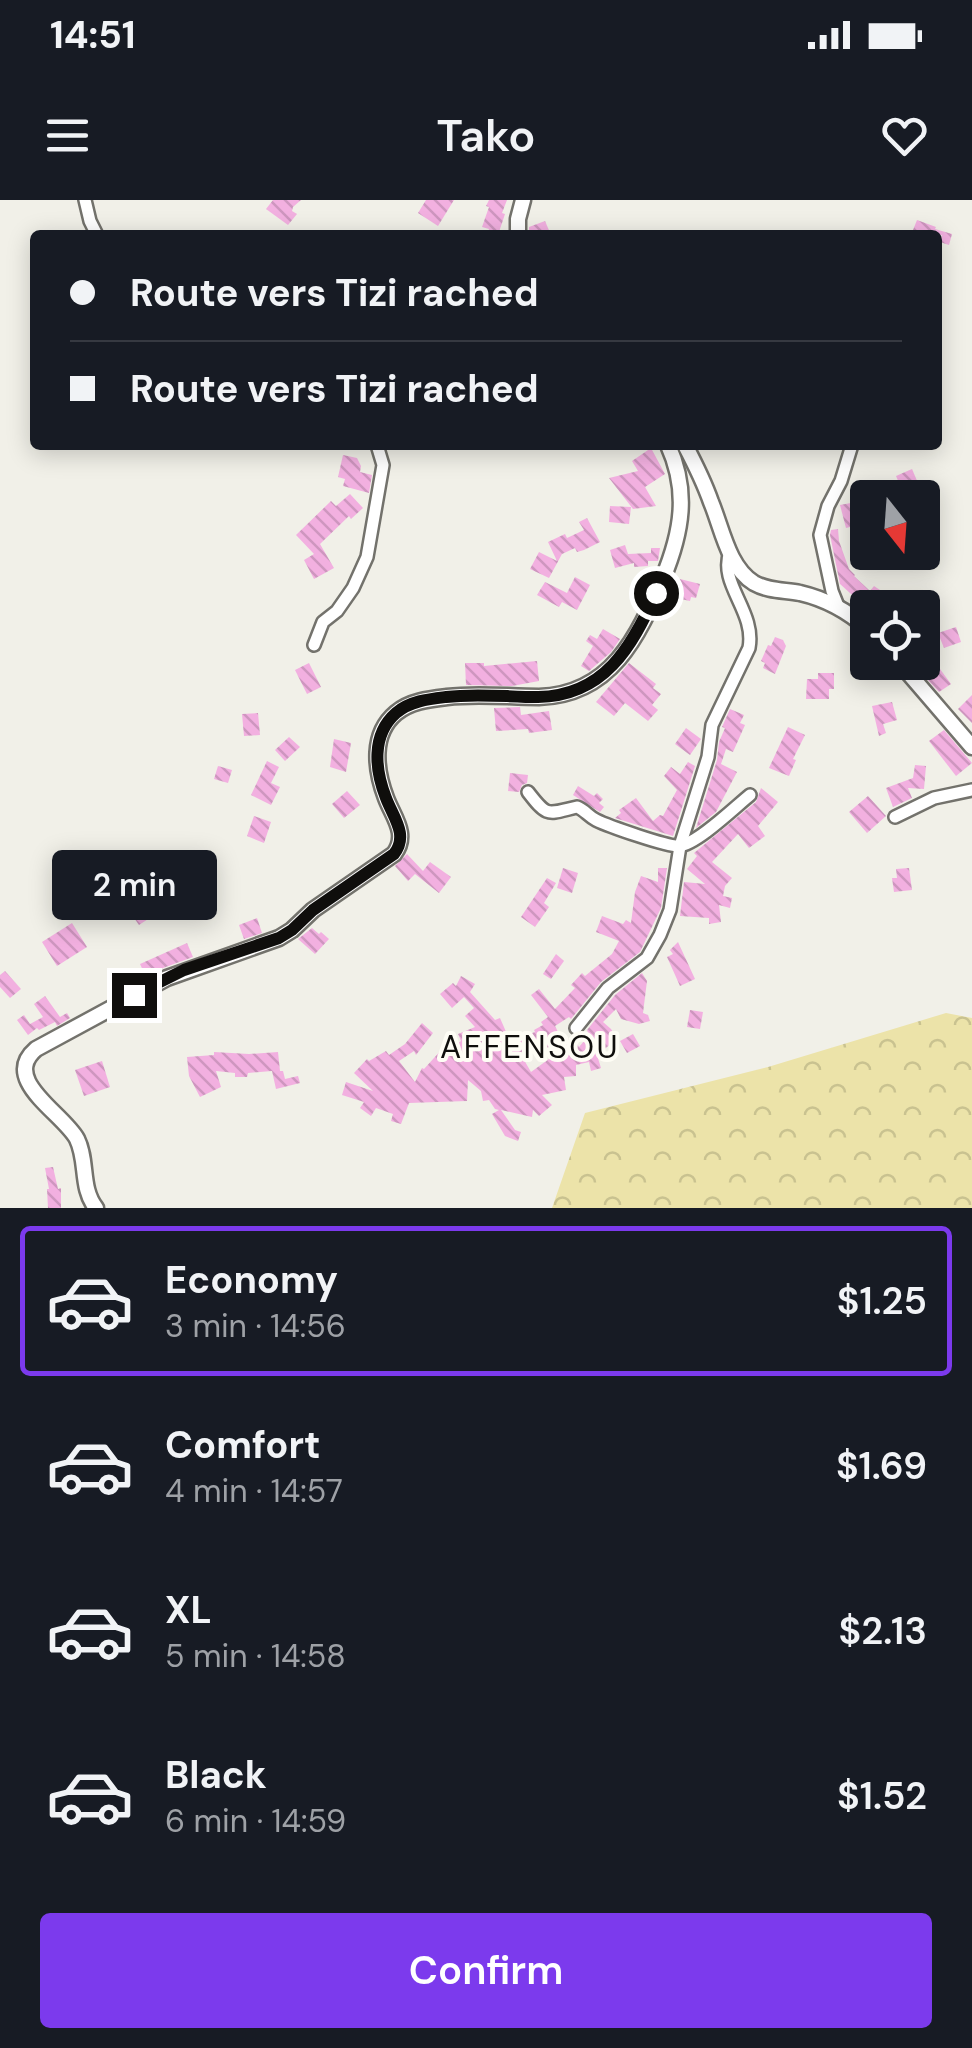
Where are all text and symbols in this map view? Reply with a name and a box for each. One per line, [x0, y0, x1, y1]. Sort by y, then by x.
text: 14:51 [50, 10, 136, 60]
text: Tako [437, 106, 535, 165]
icon: menu [40, 108, 95, 163]
icon: heart [877, 108, 932, 163]
text: Route vers Tizi rached [130, 268, 539, 318]
text: Route vers Tizi rached [130, 364, 539, 414]
north arrow [850, 480, 940, 570]
map controls [850, 480, 940, 680]
route start [634, 571, 679, 616]
button: locate [850, 590, 940, 680]
callout: 2 min [52, 850, 216, 920]
text: 2 min [93, 864, 176, 906]
route end [112, 973, 157, 1018]
district label: AFFENSOU [440, 1026, 620, 1068]
text: Economy [165, 1255, 338, 1305]
icon: car [45, 1256, 135, 1346]
text: $1.25 [837, 1276, 927, 1326]
text: 3 min · 14:56 [165, 1305, 346, 1347]
text: Comfort [165, 1420, 321, 1470]
icon: car [45, 1421, 135, 1511]
text: $1.69 [836, 1441, 927, 1491]
text: 4 min · 14:57 [165, 1470, 343, 1512]
text: XL [165, 1585, 212, 1635]
icon: car [45, 1586, 135, 1676]
text: $2.13 [839, 1606, 927, 1656]
text: 5 min · 14:58 [165, 1635, 346, 1677]
text: Black [165, 1750, 267, 1800]
icon: car [45, 1751, 135, 1841]
text: $1.52 [837, 1771, 927, 1821]
text: 6 min · 14:59 [165, 1800, 346, 1842]
button: Confirm [40, 1913, 932, 2028]

